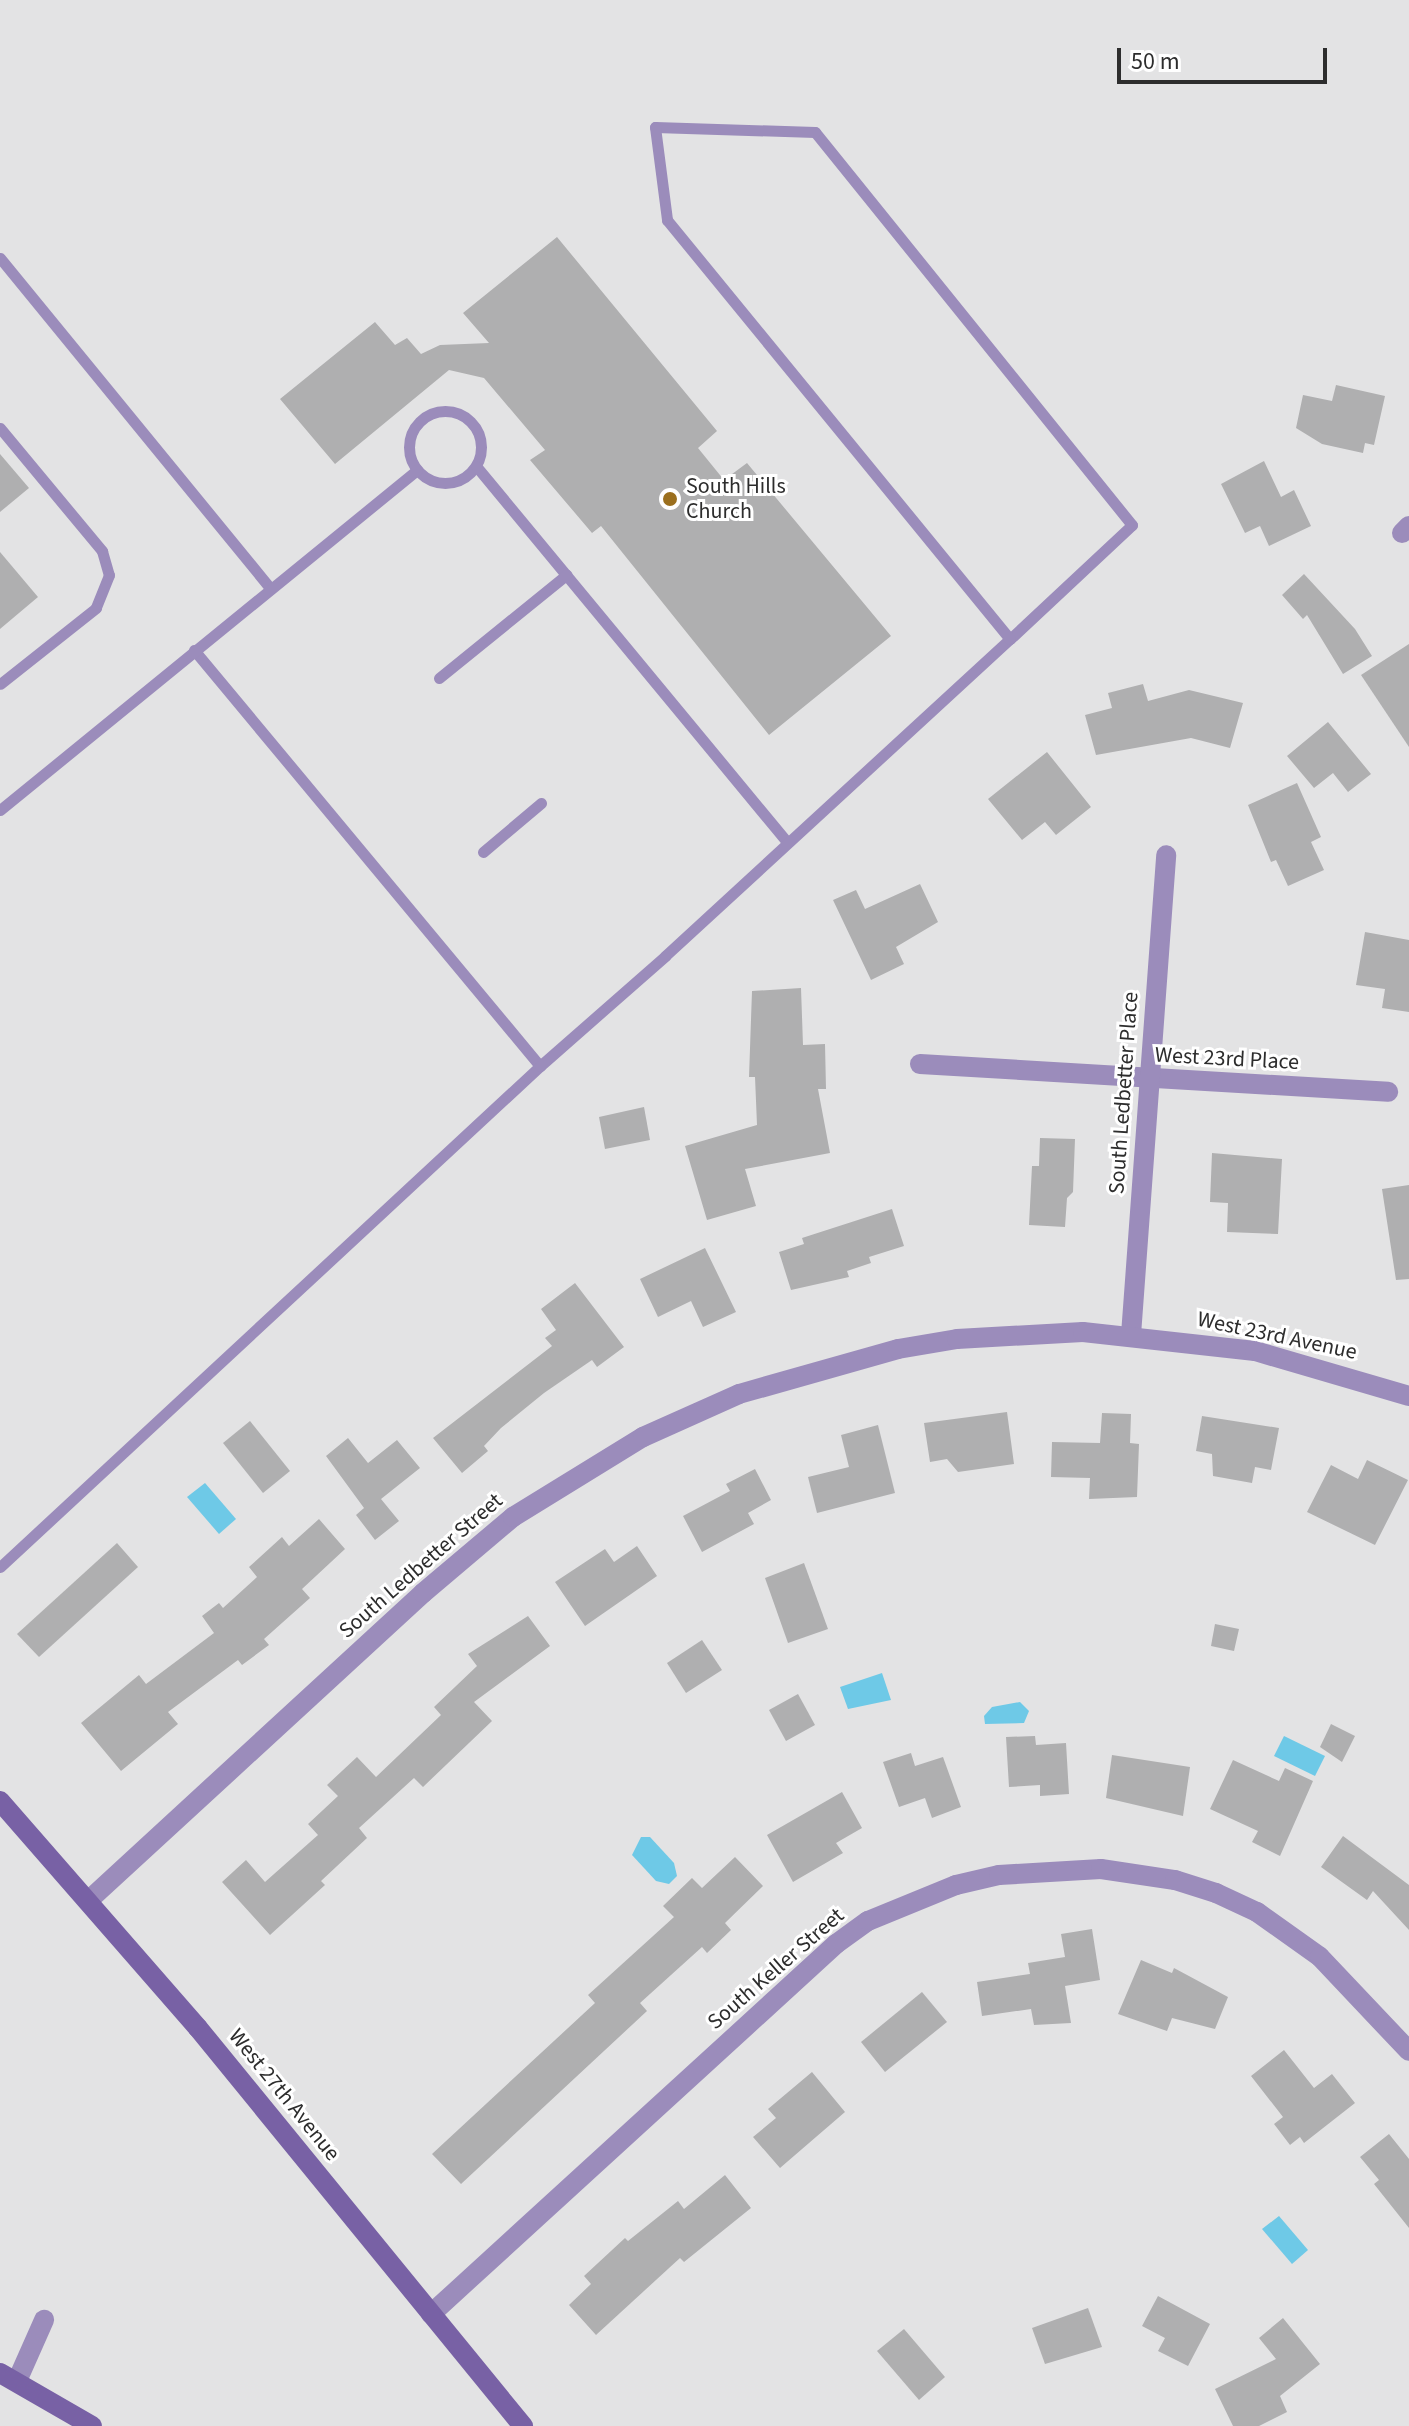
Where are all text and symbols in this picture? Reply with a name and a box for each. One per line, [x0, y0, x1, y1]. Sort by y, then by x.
scale bar [1121, 32, 1331, 82]
text: 50 m [1131, 44, 1180, 79]
place label: South Hills Church [686, 473, 786, 524]
marker: South Hills Church [661, 490, 679, 508]
street label: South Ledbetter Place [1104, 991, 1144, 1195]
street label: West 23rd Place [1154, 1042, 1300, 1076]
street label: West 23rd Avenue [1195, 1306, 1359, 1366]
street label: South Ledbetter Street [334, 1488, 508, 1644]
street label: South Keller Street [702, 1903, 850, 2035]
street label: West 27th Avenue [223, 2024, 345, 2166]

